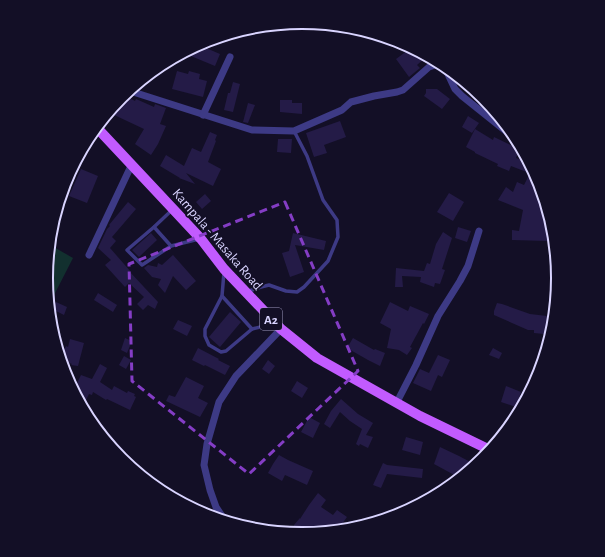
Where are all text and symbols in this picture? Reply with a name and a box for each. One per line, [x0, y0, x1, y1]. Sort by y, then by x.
street label: Kampala - Masaka Road [170, 186, 265, 293]
road number: A2 [260, 308, 282, 330]

